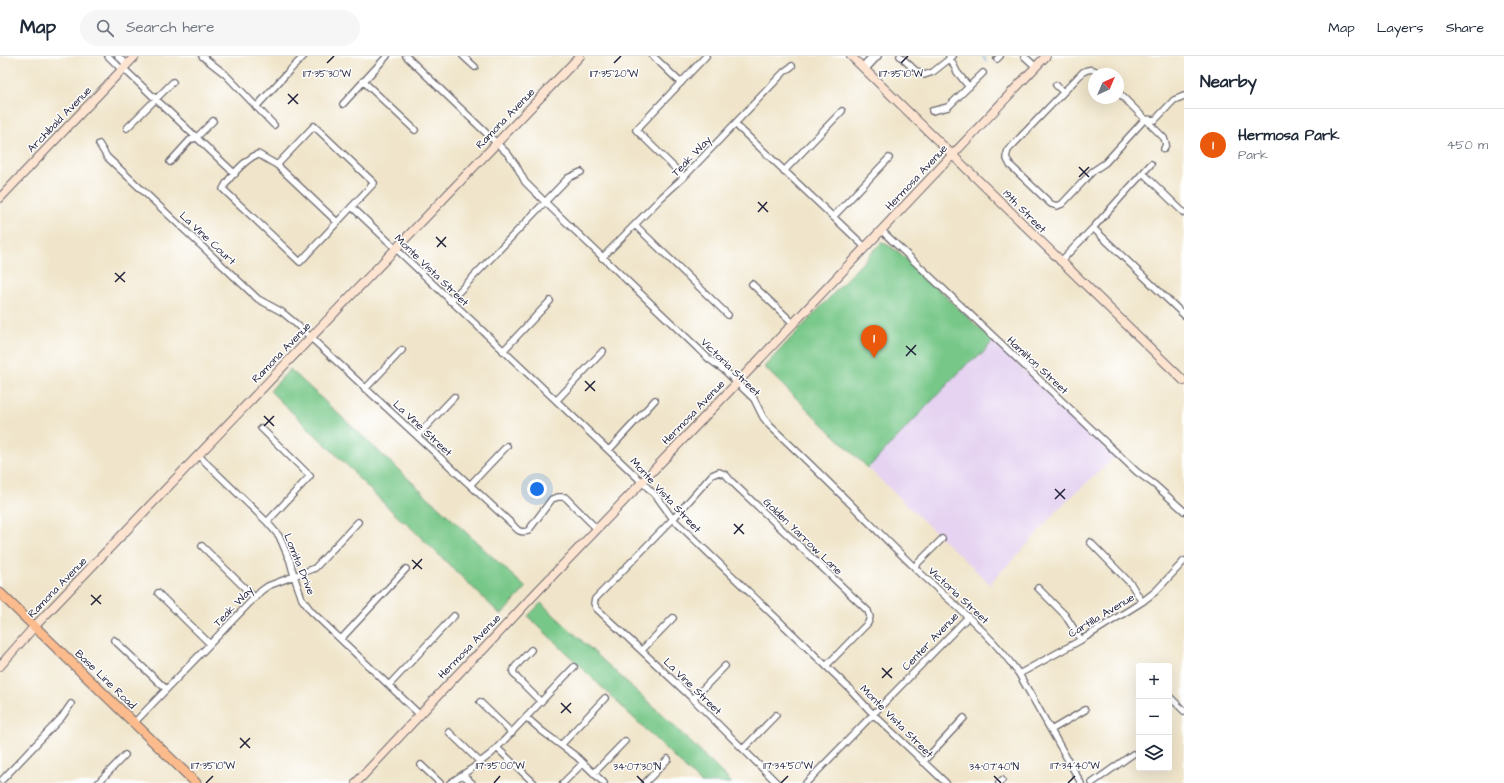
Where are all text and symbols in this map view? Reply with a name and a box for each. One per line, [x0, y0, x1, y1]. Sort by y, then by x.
search box [80, 10, 360, 46]
text: Map [20, 14, 56, 41]
icon: search [94, 17, 116, 39]
text: Search here [126, 17, 215, 38]
text: Map [1328, 18, 1355, 38]
text: Layers [1377, 18, 1424, 38]
text: Share [1446, 18, 1484, 38]
text: 117°35'30"W [303, 67, 352, 81]
text: 117°35'20"W [590, 67, 639, 81]
text: 117°35'10"W [879, 67, 924, 81]
north arrow [1088, 68, 1124, 104]
text: Nearby [1200, 70, 1257, 94]
street label: Archibald Avenue [24, 83, 95, 156]
street label: Ramona Avenue [472, 85, 538, 152]
text: Hermosa Park [1238, 125, 1339, 146]
street label: Teak Way [668, 133, 715, 181]
text: 1 [1212, 136, 1214, 154]
text: 450 m [1446, 136, 1488, 154]
street label: Hermosa Avenue [882, 141, 951, 213]
text: Park [1238, 146, 1268, 164]
street label: 19th Street [1000, 186, 1050, 237]
street label: La Vine Court [176, 208, 240, 269]
street label: Monte Vista Street [391, 231, 473, 310]
street label: Ramona Avenue [248, 319, 314, 386]
pin: 1 [861, 325, 887, 358]
street label: Hamilton Street [1004, 333, 1072, 398]
street label: Victoria Street [697, 335, 764, 400]
street label: Hermosa Avenue [659, 377, 728, 448]
street label: La Vine Street [390, 397, 456, 460]
street label: Monte Vista Street [627, 454, 705, 537]
your location [527, 479, 547, 499]
street label: Golden Yarrow Lane [760, 495, 846, 578]
street label: Lomita Drive [280, 531, 319, 597]
street label: Ramona Avenue [24, 554, 90, 621]
street label: Victoria Street [925, 563, 993, 628]
street label: Teak Way [210, 583, 257, 631]
street label: Cartilla Avenue [1065, 590, 1137, 641]
street label: Center Avenue [899, 609, 962, 674]
street label: Hermosa Avenue [435, 611, 504, 682]
street label: Base Line Road [72, 646, 140, 713]
street label: La Vine Street [660, 655, 726, 719]
map controls [1136, 663, 1172, 771]
button: + [1136, 663, 1172, 699]
street label: Monte Vista Street [857, 681, 937, 762]
button: − [1136, 699, 1172, 735]
button: layers [1136, 735, 1172, 771]
text: 117°35'10"W [191, 759, 236, 773]
text: 117°35'00"W [475, 759, 525, 773]
text: 117°34'50"W [763, 759, 813, 773]
text: 117°34'40"W [1050, 759, 1100, 773]
text: 34°07'30"N [613, 760, 661, 774]
text: 34°07'40"N [969, 760, 1019, 774]

